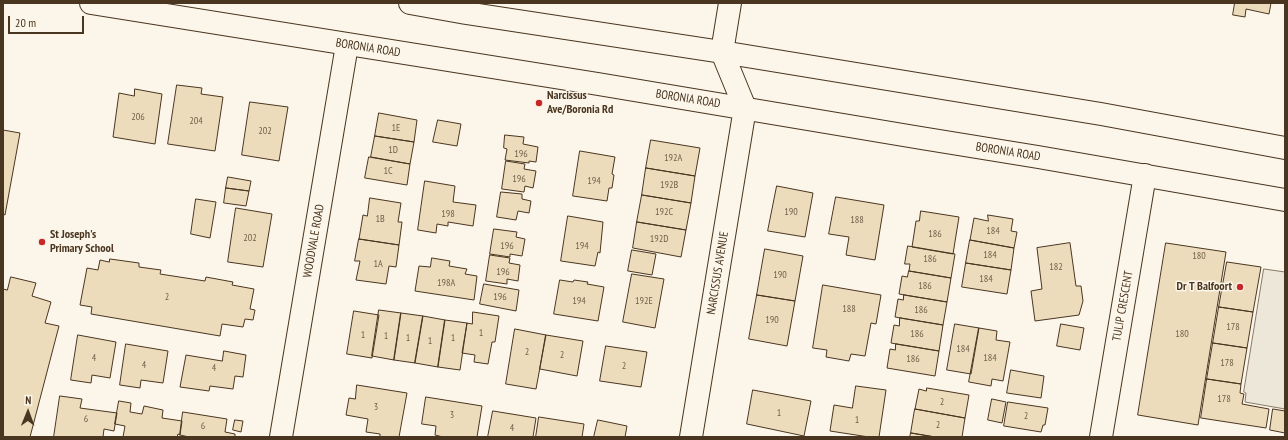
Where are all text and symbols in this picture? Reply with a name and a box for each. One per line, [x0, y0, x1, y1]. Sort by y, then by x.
scale bar [10, 8, 86, 34]
text: 20 m [15, 15, 36, 30]
street label: BORONIA ROAD [335, 36, 401, 60]
street label: BORONIA ROAD [655, 87, 721, 111]
place label: Narcissus Ave/Boronia Rd [547, 89, 613, 117]
marker: Narcissus Ave/Boronia Rd [534, 98, 544, 108]
house number: 206 [131, 111, 145, 123]
house number: 204 [189, 115, 203, 127]
house number: 1E [392, 122, 400, 134]
house number: 202 [258, 125, 272, 137]
street label: BORONIA ROAD [975, 140, 1041, 164]
house number: 1D [388, 144, 398, 156]
house number: 196 [514, 148, 528, 160]
house number: 192A [664, 152, 682, 164]
house number: 1C [383, 165, 393, 177]
house number: 196 [512, 173, 526, 185]
house number: 194 [587, 175, 601, 187]
house number: 192B [660, 179, 678, 191]
street label: WOODVALE ROAD [300, 203, 328, 279]
house number: 192C [655, 206, 673, 218]
house number: 190 [784, 206, 798, 218]
house number: 198 [441, 208, 455, 220]
house number: 1B [375, 213, 385, 225]
house number: 188 [850, 214, 864, 226]
house number: 184 [986, 225, 1000, 237]
place label: St Joseph's Primary School [50, 228, 114, 256]
house number: 186 [928, 228, 942, 240]
street label: NARCISSUS AVENUE [704, 230, 732, 316]
house number: 202 [243, 232, 257, 244]
house number: 192D [650, 233, 668, 245]
marker: St Joseph's Primary School [37, 237, 47, 247]
house number: 196 [500, 240, 514, 252]
house number: 194 [575, 240, 589, 252]
house number: 184 [983, 249, 997, 261]
house number: 180 [1192, 250, 1206, 262]
house number: 186 [923, 253, 937, 265]
house number: 1A [373, 258, 383, 270]
house number: 182 [1049, 261, 1063, 273]
house number: 196 [496, 266, 510, 278]
house number: 190 [773, 269, 787, 281]
street label: TULIP CRESCENT [1110, 270, 1136, 342]
house number: 184 [979, 273, 993, 285]
house number: 198A [437, 277, 455, 289]
house number: 186 [918, 280, 932, 292]
place label: Dr T Balfoort [1177, 280, 1232, 294]
marker: Dr T Balfoort [1235, 282, 1245, 292]
house number: 2 [165, 291, 169, 303]
house number: 196 [493, 291, 507, 303]
house number: 194 [572, 295, 586, 307]
house number: 192E [635, 295, 653, 307]
house number: 188 [842, 303, 856, 315]
house number: 186 [914, 304, 928, 316]
house number: 190 [765, 314, 779, 326]
house number: 178 [1226, 321, 1240, 333]
house number: 1 [479, 327, 483, 339]
house number: 186 [910, 328, 924, 340]
house number: 180 [1175, 328, 1189, 340]
house number: 1 [361, 329, 365, 341]
house number: 1 [384, 330, 388, 342]
house number: 1 [406, 332, 410, 344]
house number: 1 [451, 332, 455, 344]
house number: 1 [428, 335, 432, 347]
house number: 184 [956, 343, 970, 355]
house number: 2 [525, 346, 529, 358]
house number: 2 [560, 349, 564, 361]
house number: 4 [92, 352, 96, 364]
house number: 184 [983, 352, 997, 364]
house number: 186 [906, 353, 920, 365]
house number: 178 [1220, 357, 1234, 369]
house number: 4 [142, 359, 146, 371]
house number: 2 [622, 360, 626, 372]
house number: 4 [212, 362, 216, 374]
north arrow [8, 392, 48, 432]
text: N [25, 393, 31, 407]
house number: 178 [1217, 393, 1231, 405]
house number: 2 [940, 396, 944, 408]
house number: 3 [374, 401, 378, 413]
house number: 1 [777, 407, 781, 419]
house number: 3 [450, 409, 454, 421]
house number: 2 [1024, 410, 1028, 422]
house number: 6 [84, 413, 88, 425]
house number: 1 [855, 414, 859, 426]
house number: 2 [936, 419, 940, 431]
house number: 6 [201, 420, 205, 432]
house number: 4 [510, 422, 514, 434]

